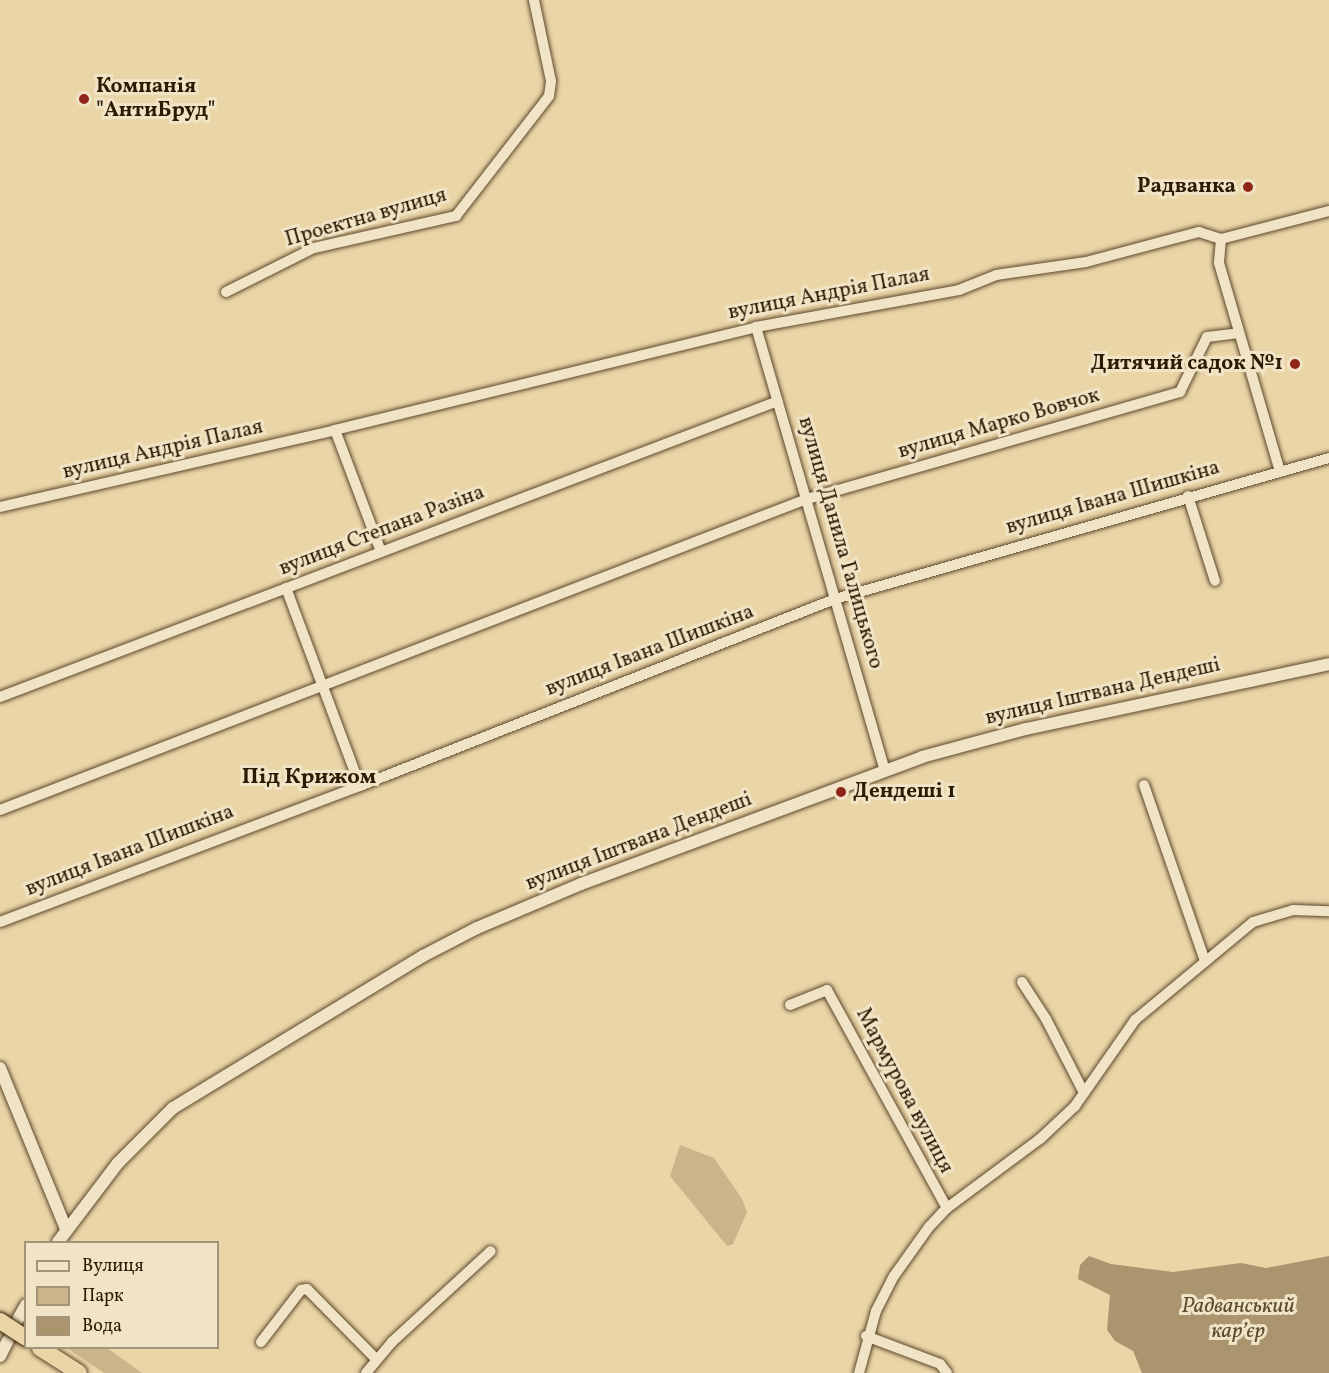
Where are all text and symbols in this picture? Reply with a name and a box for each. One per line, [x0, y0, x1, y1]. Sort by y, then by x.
place label: Компанія "АнтиБруд" [96, 74, 215, 124]
marker: Компанія "АнтиБруд" [77, 92, 91, 106]
place label: Радванка [1137, 174, 1236, 200]
marker: Радванка [1241, 180, 1255, 194]
street label: Проектна вулиця [282, 183, 450, 253]
street label: вулиця Андрія Палая [726, 262, 932, 326]
place label: Дитячий садок №1 [1091, 351, 1283, 377]
marker: Дитячий садок №1 [1288, 357, 1302, 371]
street label: вулиця Марко Вовчок [895, 383, 1103, 465]
street label: вулиця Данила Галицького [792, 414, 888, 672]
street label: вулиця Андрія Палая [60, 415, 266, 485]
street label: вулиця Івана Шишкіна [1003, 455, 1223, 541]
street label: вулиця Степана Разіна [276, 480, 488, 582]
street label: вулиця Івана Шишкіна [542, 600, 758, 702]
street label: вулиця Іштвана Дендеші [983, 653, 1223, 731]
district label: Під Крижом [242, 765, 376, 791]
place label: Дендеші 1 [853, 779, 956, 805]
marker: Дендеші 1 [834, 785, 848, 799]
street label: вулиця Іштвана Дендеші [522, 787, 756, 897]
street label: вулиця Івана Шишкіна [22, 800, 238, 902]
street label: Мармурова вулиця [850, 1004, 958, 1178]
legend [24, 1241, 219, 1349]
text: Вулиця [82, 1254, 144, 1279]
text: Парк [82, 1284, 124, 1309]
water label: Радванський карʼєр [1181, 1293, 1295, 1344]
text: Вода [82, 1314, 122, 1339]

